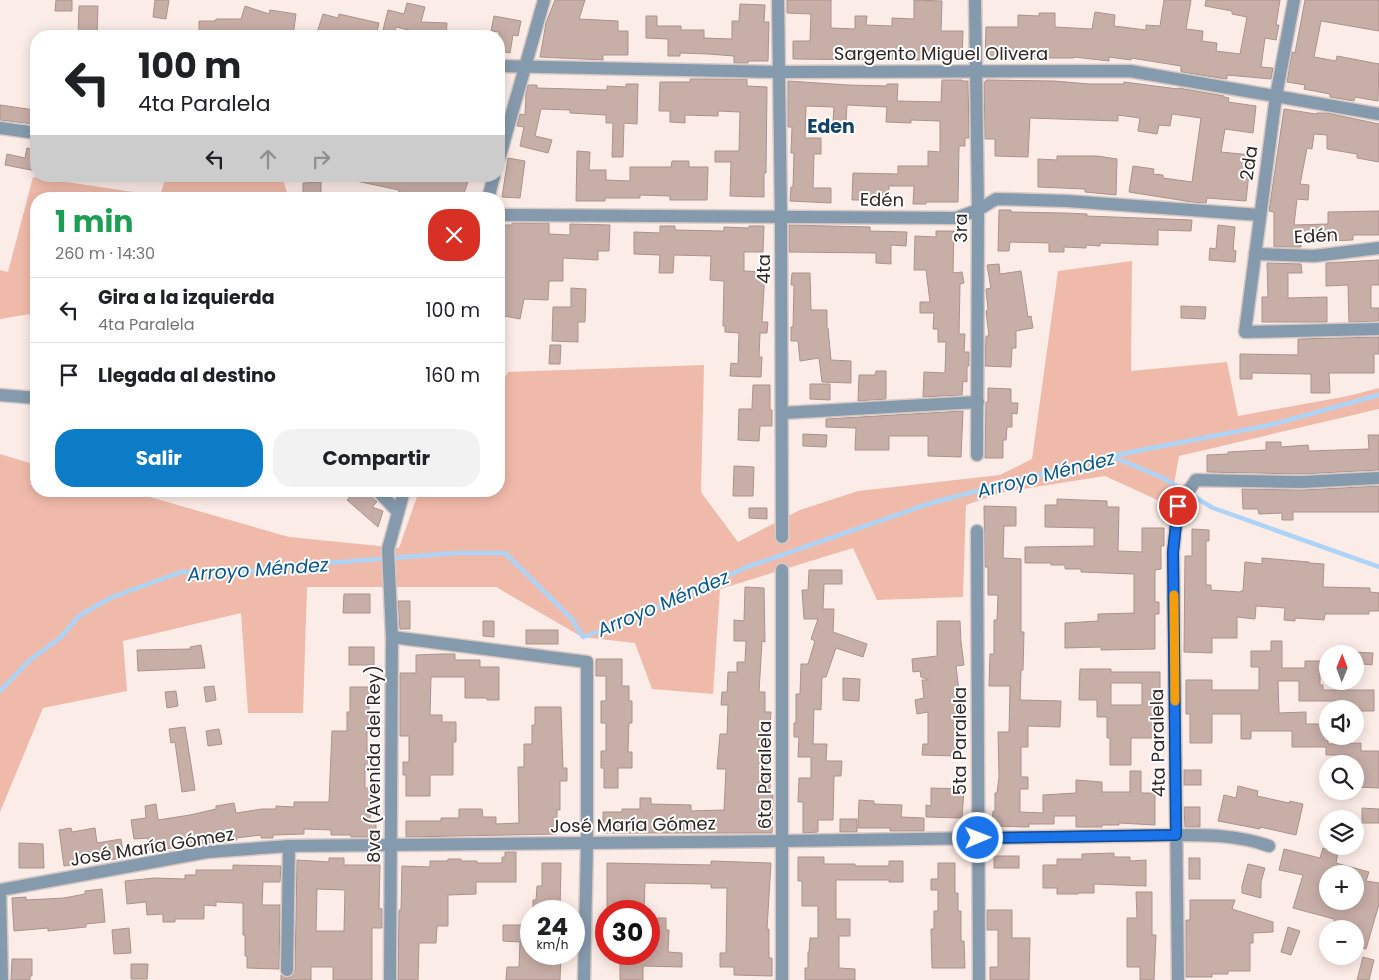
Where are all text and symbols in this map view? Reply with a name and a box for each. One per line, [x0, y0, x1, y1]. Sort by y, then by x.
text: 100 m [138, 41, 241, 90]
street label: Sargento Miguel Olivera [834, 41, 1048, 66]
icon: left [55, 50, 120, 115]
text: 4ta Paralela [138, 88, 271, 119]
district label: Eden [807, 113, 855, 140]
street label: 2da [1234, 144, 1263, 182]
icon: left [201, 145, 229, 173]
icon: ahead [254, 145, 282, 173]
icon: right [307, 145, 335, 173]
street label: Edén [860, 187, 904, 212]
text: 1 min [55, 200, 133, 243]
button: close [428, 209, 480, 261]
street label: 3ra [948, 213, 973, 243]
street label: Edén [1293, 222, 1339, 249]
text: 260 m · 14:30 [55, 242, 155, 265]
street label: 4ta [751, 254, 776, 284]
text: Gira a la izquierda [98, 284, 275, 311]
icon: left [55, 296, 83, 324]
text: 100 m [425, 297, 480, 324]
text: 4ta Paralela [98, 313, 194, 336]
icon: arrive [55, 361, 83, 389]
text: Llegada al destino [98, 362, 276, 389]
text: 160 m [425, 362, 480, 389]
button: Salir [55, 429, 263, 487]
button: Compartir [273, 429, 480, 487]
water label: Arroyo Méndez [973, 444, 1118, 505]
pin [1157, 485, 1199, 527]
icon: arrive [1164, 492, 1192, 520]
water label: Arroyo Méndez [186, 551, 330, 588]
water label: Arroyo Méndez [592, 563, 734, 644]
north arrow [1319, 645, 1364, 690]
map controls [1319, 645, 1364, 965]
street label: 8va (Avenida del Rey) [361, 665, 386, 863]
street label: 5ta Paralela [947, 687, 972, 795]
street label: 4ta Paralela [1144, 689, 1171, 797]
button: sound [1319, 700, 1364, 745]
street label: 6ta Paralela [752, 721, 777, 829]
button: search [1319, 755, 1364, 800]
button: layers [1319, 810, 1364, 855]
street label: José María Gómez [550, 811, 716, 838]
position arrow [951, 811, 1003, 863]
street label: José María Gómez [68, 821, 236, 872]
button: + [1319, 865, 1364, 910]
speed limit sign: 30 [595, 900, 660, 965]
text: 24 [537, 909, 568, 944]
button: − [1319, 920, 1364, 965]
text: km/h [537, 936, 568, 953]

